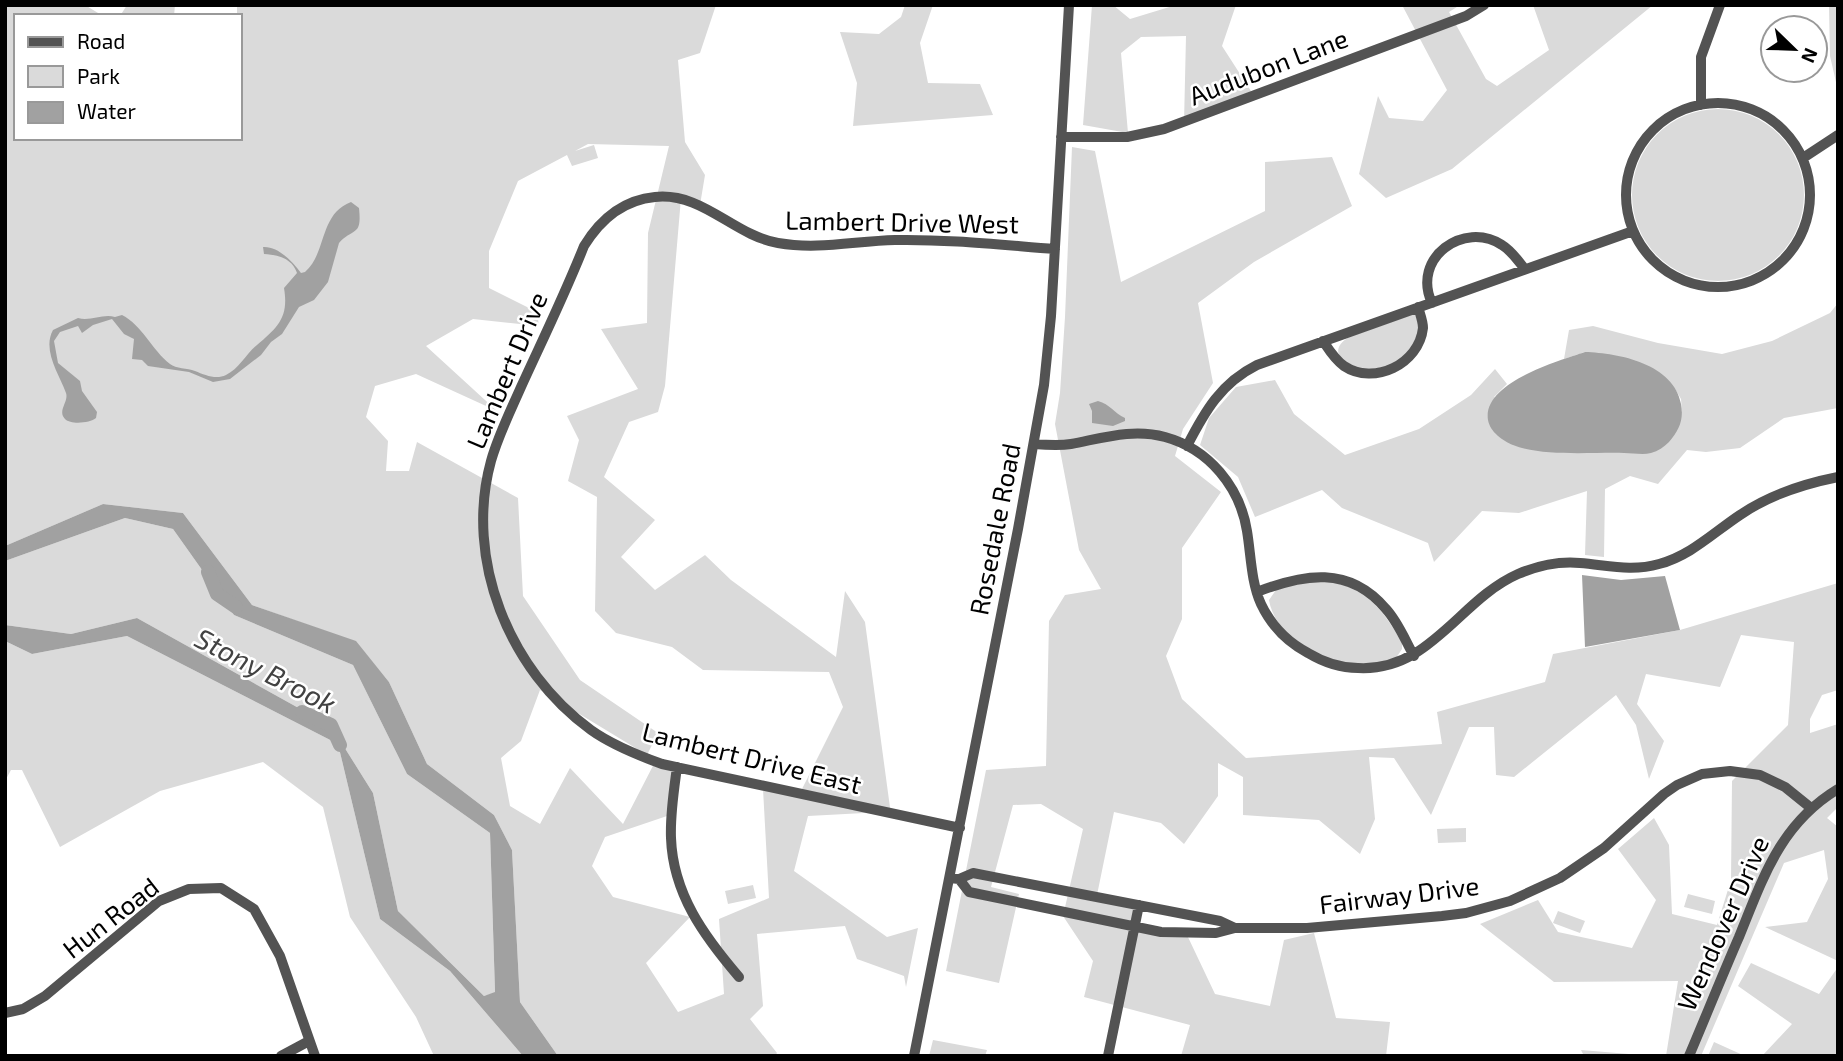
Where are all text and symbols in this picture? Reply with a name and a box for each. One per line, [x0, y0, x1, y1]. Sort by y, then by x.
legend [14, 14, 242, 140]
north arrow [1759, 14, 1829, 84]
street label: Audubon Lane [1184, 21, 1352, 111]
text: Road [77, 28, 125, 53]
text: N [1797, 45, 1823, 67]
text: Park [77, 63, 120, 88]
text: Water [77, 98, 136, 123]
street label: Lambert Drive West [785, 203, 1019, 239]
street label: Lambert Drive [459, 287, 553, 453]
street label: Rosedale Road [962, 440, 1026, 618]
water label: Stony Brook [190, 620, 342, 720]
street label: Lambert Drive East [639, 715, 865, 799]
street label: Wendover Drive [1670, 831, 1774, 1015]
street label: Fairway Drive [1317, 869, 1481, 919]
street label: Hun Road [56, 870, 164, 964]

